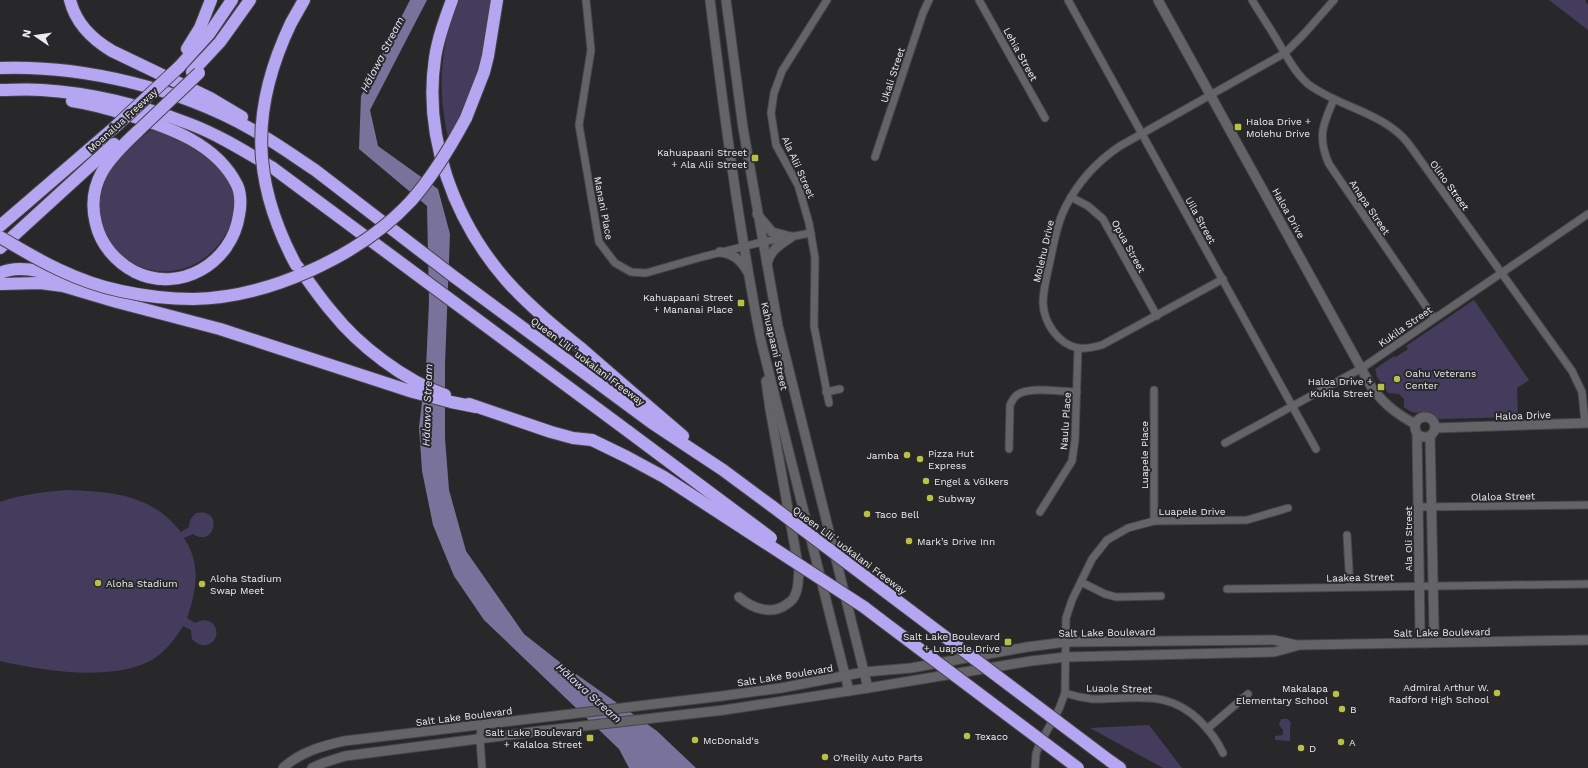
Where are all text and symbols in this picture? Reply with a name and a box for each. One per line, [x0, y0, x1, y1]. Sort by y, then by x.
water label: Hālawa Stream [358, 14, 407, 94]
north arrow [16, 16, 56, 56]
street label: Lehia Street [1001, 26, 1040, 84]
text: N [19, 28, 34, 39]
street label: Ukali Street [878, 45, 907, 104]
street label: Moanalua Freeway [85, 86, 160, 155]
place label: Haloa Drive + Molehu Drive [1246, 116, 1311, 139]
marker: Haloa Drive + Molehu Drive [1233, 122, 1243, 132]
street label: Ala Alii Street [780, 135, 817, 201]
place label: Kahuapaani Street + Ala Alii Street [657, 147, 748, 170]
marker: Kahuapaani Street + Ala Alii Street [750, 153, 760, 163]
street label: Olino Street [1428, 158, 1472, 213]
street label: Manani Place [592, 175, 615, 241]
street label: Anapa Street [1347, 178, 1392, 237]
street label: Haloa Drive [1270, 186, 1307, 240]
street label: Uila Street [1183, 195, 1218, 246]
street label: Opua Street [1109, 218, 1148, 275]
street label: Molehu Drive [1031, 219, 1056, 283]
place label: Kahuapaani Street + Mananai Place [643, 292, 734, 315]
marker: Kahuapaani Street + Mananai Place [736, 298, 746, 308]
street label: Kahuapaani Street [759, 301, 790, 392]
street label: Kukila Street [1376, 303, 1435, 349]
street label: Queen Liliʻuokalani Freeway [529, 315, 647, 408]
water label: Hālawa Stream [420, 363, 435, 447]
place label: Oahu Veterans Center [1405, 368, 1476, 391]
marker: Oahu Veterans Center [1392, 374, 1402, 384]
place label: Haloa Drive + Kukila Street [1308, 376, 1374, 399]
marker: Haloa Drive + Kukila Street [1376, 382, 1386, 392]
street label: Naulu Place [1058, 392, 1073, 450]
street label: Haloa Drive [1495, 409, 1551, 422]
street label: Luapele Place [1139, 421, 1150, 489]
place label: Pizza Hut Express [928, 448, 975, 471]
place label: Jamba [866, 450, 899, 461]
marker: Jamba [902, 450, 912, 460]
marker: Pizza Hut Express [915, 454, 925, 464]
marker: Engel & Völkers [921, 476, 931, 486]
place label: Engel & Völkers [934, 476, 1009, 487]
street label: Olaloa Street [1471, 490, 1536, 503]
marker: Subway [925, 493, 935, 503]
place label: Subway [938, 493, 976, 504]
street label: Queen Liliʻuokalani Freeway [791, 504, 909, 597]
street label: Luapele Drive [1159, 506, 1226, 517]
street label: Ala Oli Street [1403, 506, 1414, 572]
marker: Taco Bell [862, 509, 872, 519]
place label: Taco Bell [875, 509, 919, 520]
marker: Mark’s Drive Inn [904, 536, 914, 546]
place label: Mark’s Drive Inn [917, 536, 995, 547]
street label: Laakea Street [1326, 571, 1395, 584]
place label: Aloha Stadium Swap Meet [210, 573, 282, 596]
marker: Aloha Stadium [93, 578, 103, 588]
place label: Aloha Stadium [106, 578, 178, 589]
marker: Aloha Stadium Swap Meet [197, 579, 207, 589]
street label: Salt Lake Boulevard [1058, 626, 1156, 639]
street label: Salt Lake Boulevard [1393, 626, 1491, 639]
place label: Salt Lake Boulevard + Luapele Drive [903, 631, 1000, 654]
marker: Salt Lake Boulevard + Luapele Drive [1003, 637, 1013, 647]
water label: Hālawa Stream [554, 661, 624, 726]
street label: Salt Lake Boulevard [736, 662, 834, 689]
street label: Luaole Street [1086, 682, 1153, 695]
place label: Admiral Arthur W. Radford High School [1389, 682, 1489, 705]
place label: Makalapa Elementary School [1236, 683, 1328, 706]
marker: Admiral Arthur W. Radford High School [1492, 688, 1502, 698]
marker: Makalapa Elementary School [1331, 689, 1341, 699]
marker: B [1337, 704, 1347, 714]
place label: B [1350, 704, 1357, 715]
street label: Salt Lake Boulevard [415, 705, 513, 728]
place label: Salt Lake Boulevard + Kalaloa Street [485, 727, 583, 750]
marker: Texaco [962, 731, 972, 741]
place label: Texaco [975, 731, 1008, 742]
marker: Salt Lake Boulevard + Kalaloa Street [585, 733, 595, 743]
marker: McDonald's [690, 735, 700, 745]
place label: McDonald's [703, 735, 759, 746]
marker: A [1336, 737, 1346, 747]
place label: A [1349, 737, 1356, 748]
marker: D [1296, 743, 1306, 753]
place label: D [1309, 743, 1316, 754]
marker: O'Reilly Auto Parts [820, 752, 830, 762]
place label: O'Reilly Auto Parts [833, 752, 923, 763]

